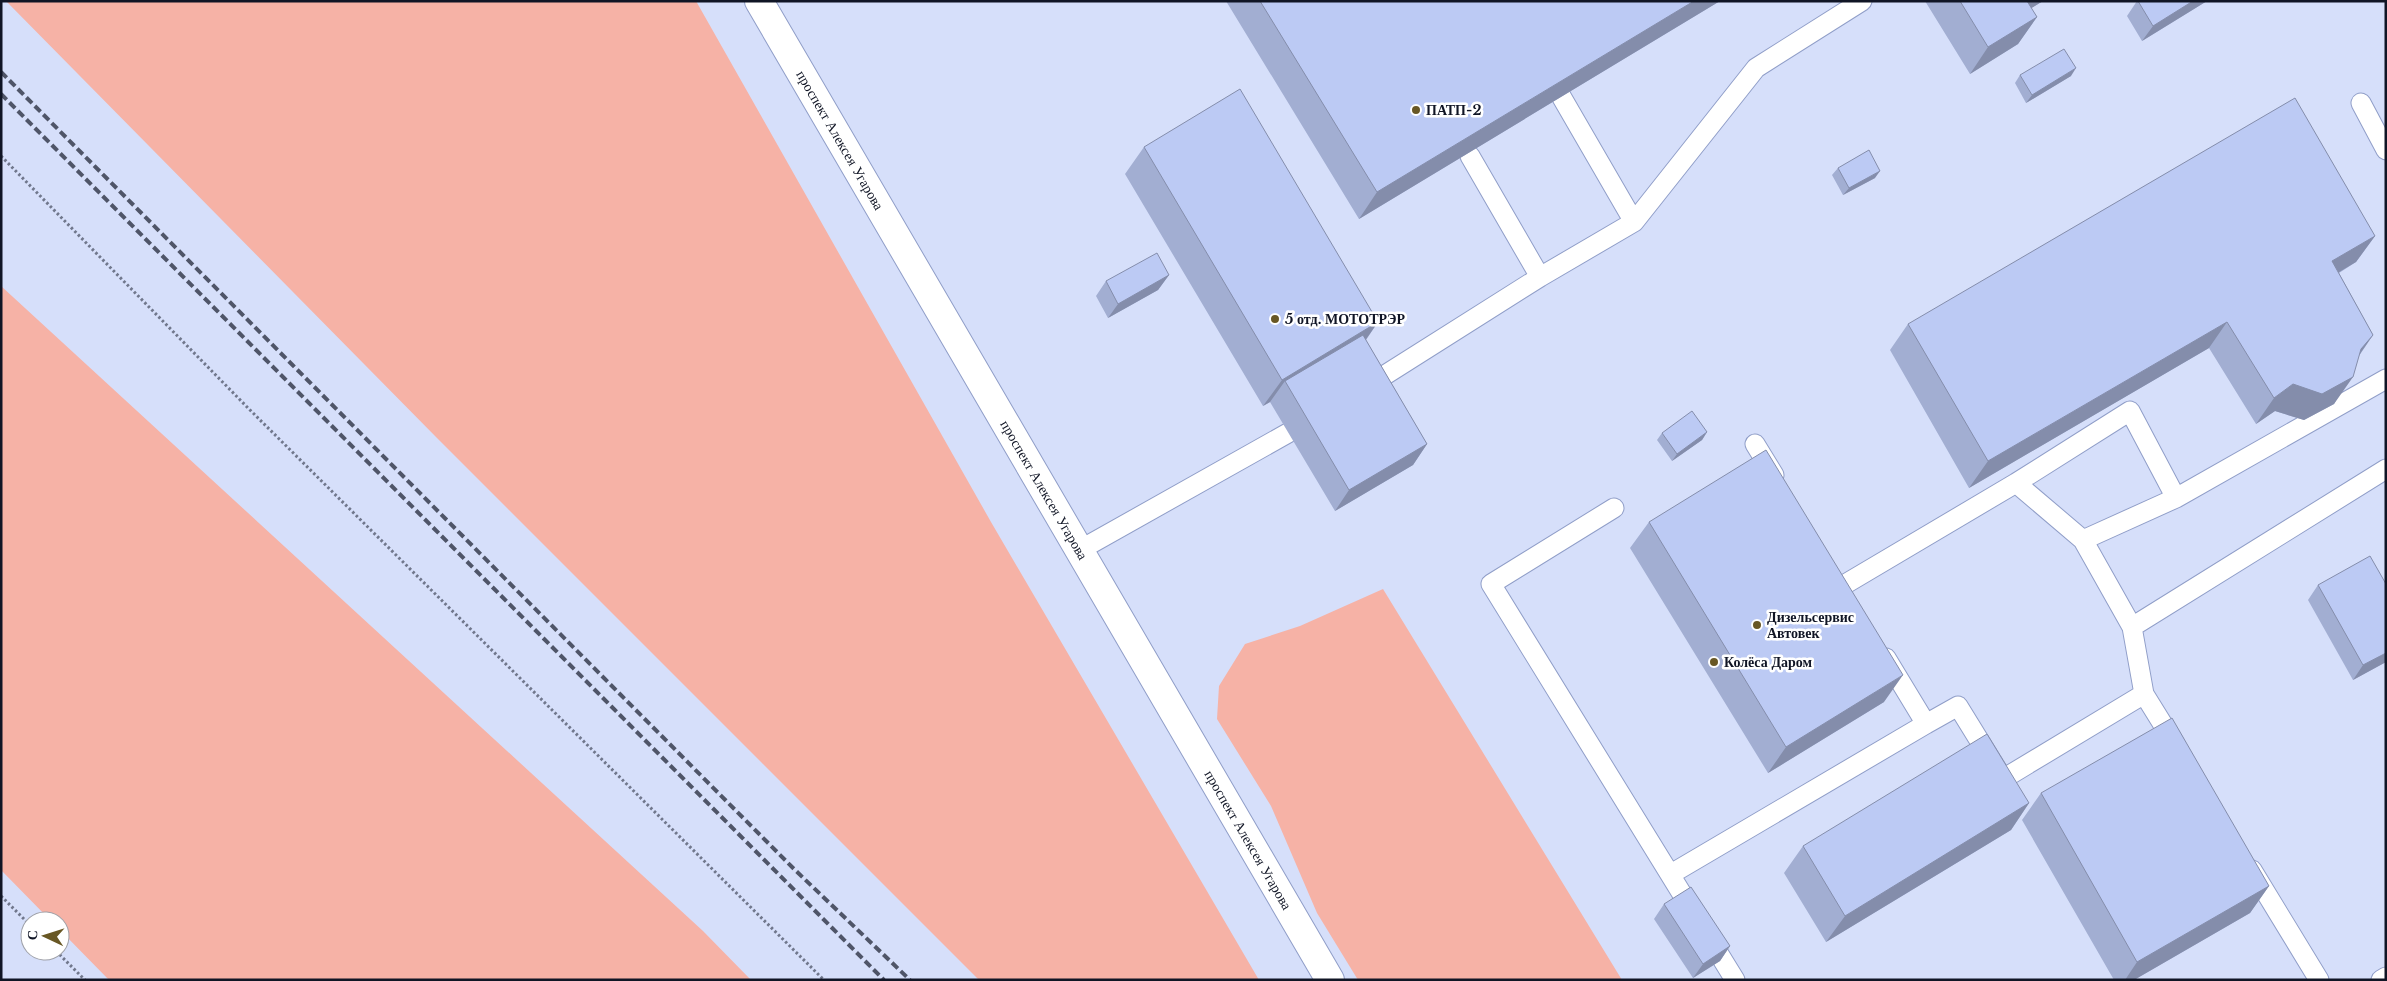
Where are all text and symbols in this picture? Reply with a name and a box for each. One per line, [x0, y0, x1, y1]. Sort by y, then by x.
street label: проспект Алексея Угарова [792, 67, 888, 214]
place label: ПАТП-2 [1426, 101, 1482, 119]
marker: ПАТП-2 [1410, 104, 1422, 116]
place label: 5 отд. МОТОТРЭР [1285, 310, 1406, 328]
marker: 5 отд. МОТОТРЭР [1269, 313, 1281, 325]
street label: проспект Алексея Угарова [996, 417, 1092, 564]
place label: Дизельсервис Автовек [1767, 608, 1854, 642]
marker: Дизельсервис Автовек [1751, 619, 1763, 631]
place label: Колёса Даром [1724, 653, 1813, 671]
marker: Колёса Даром [1708, 656, 1720, 668]
street label: проспект Алексея Угарова [1200, 767, 1296, 914]
north arrow [20, 911, 70, 961]
text: С [23, 929, 41, 941]

